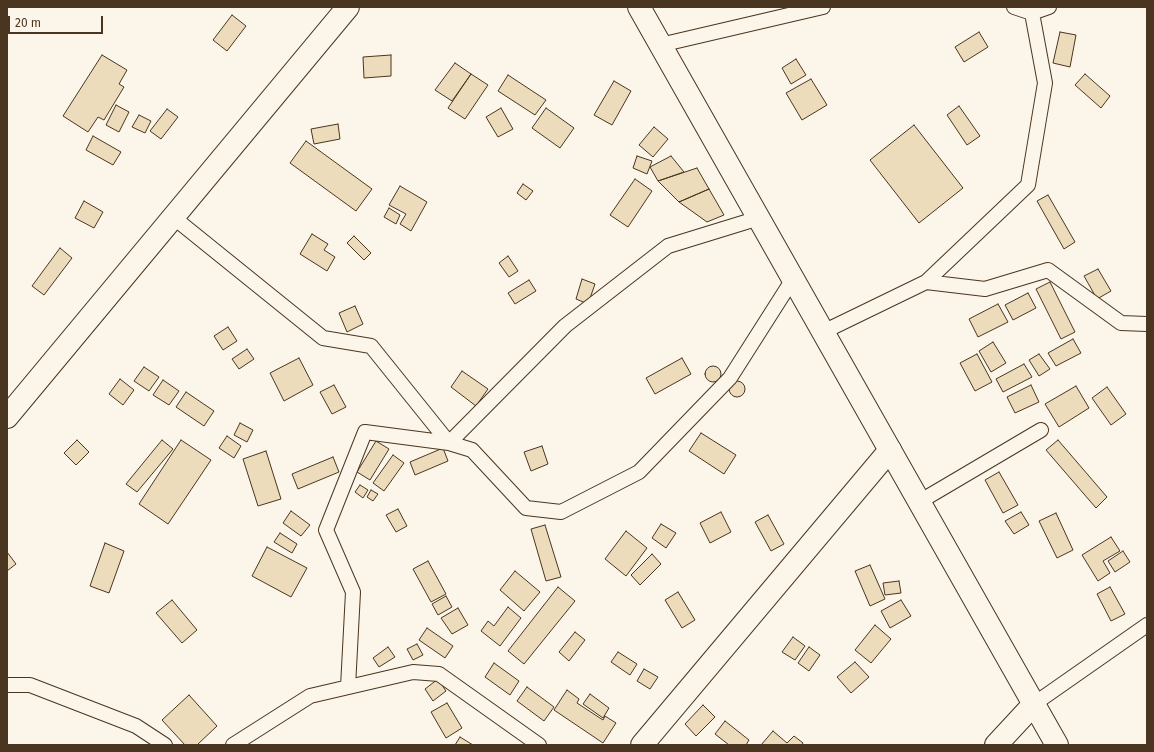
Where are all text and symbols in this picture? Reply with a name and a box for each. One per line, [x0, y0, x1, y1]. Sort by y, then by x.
scale bar [10, 8, 105, 34]
text: 20 m [15, 16, 41, 30]

